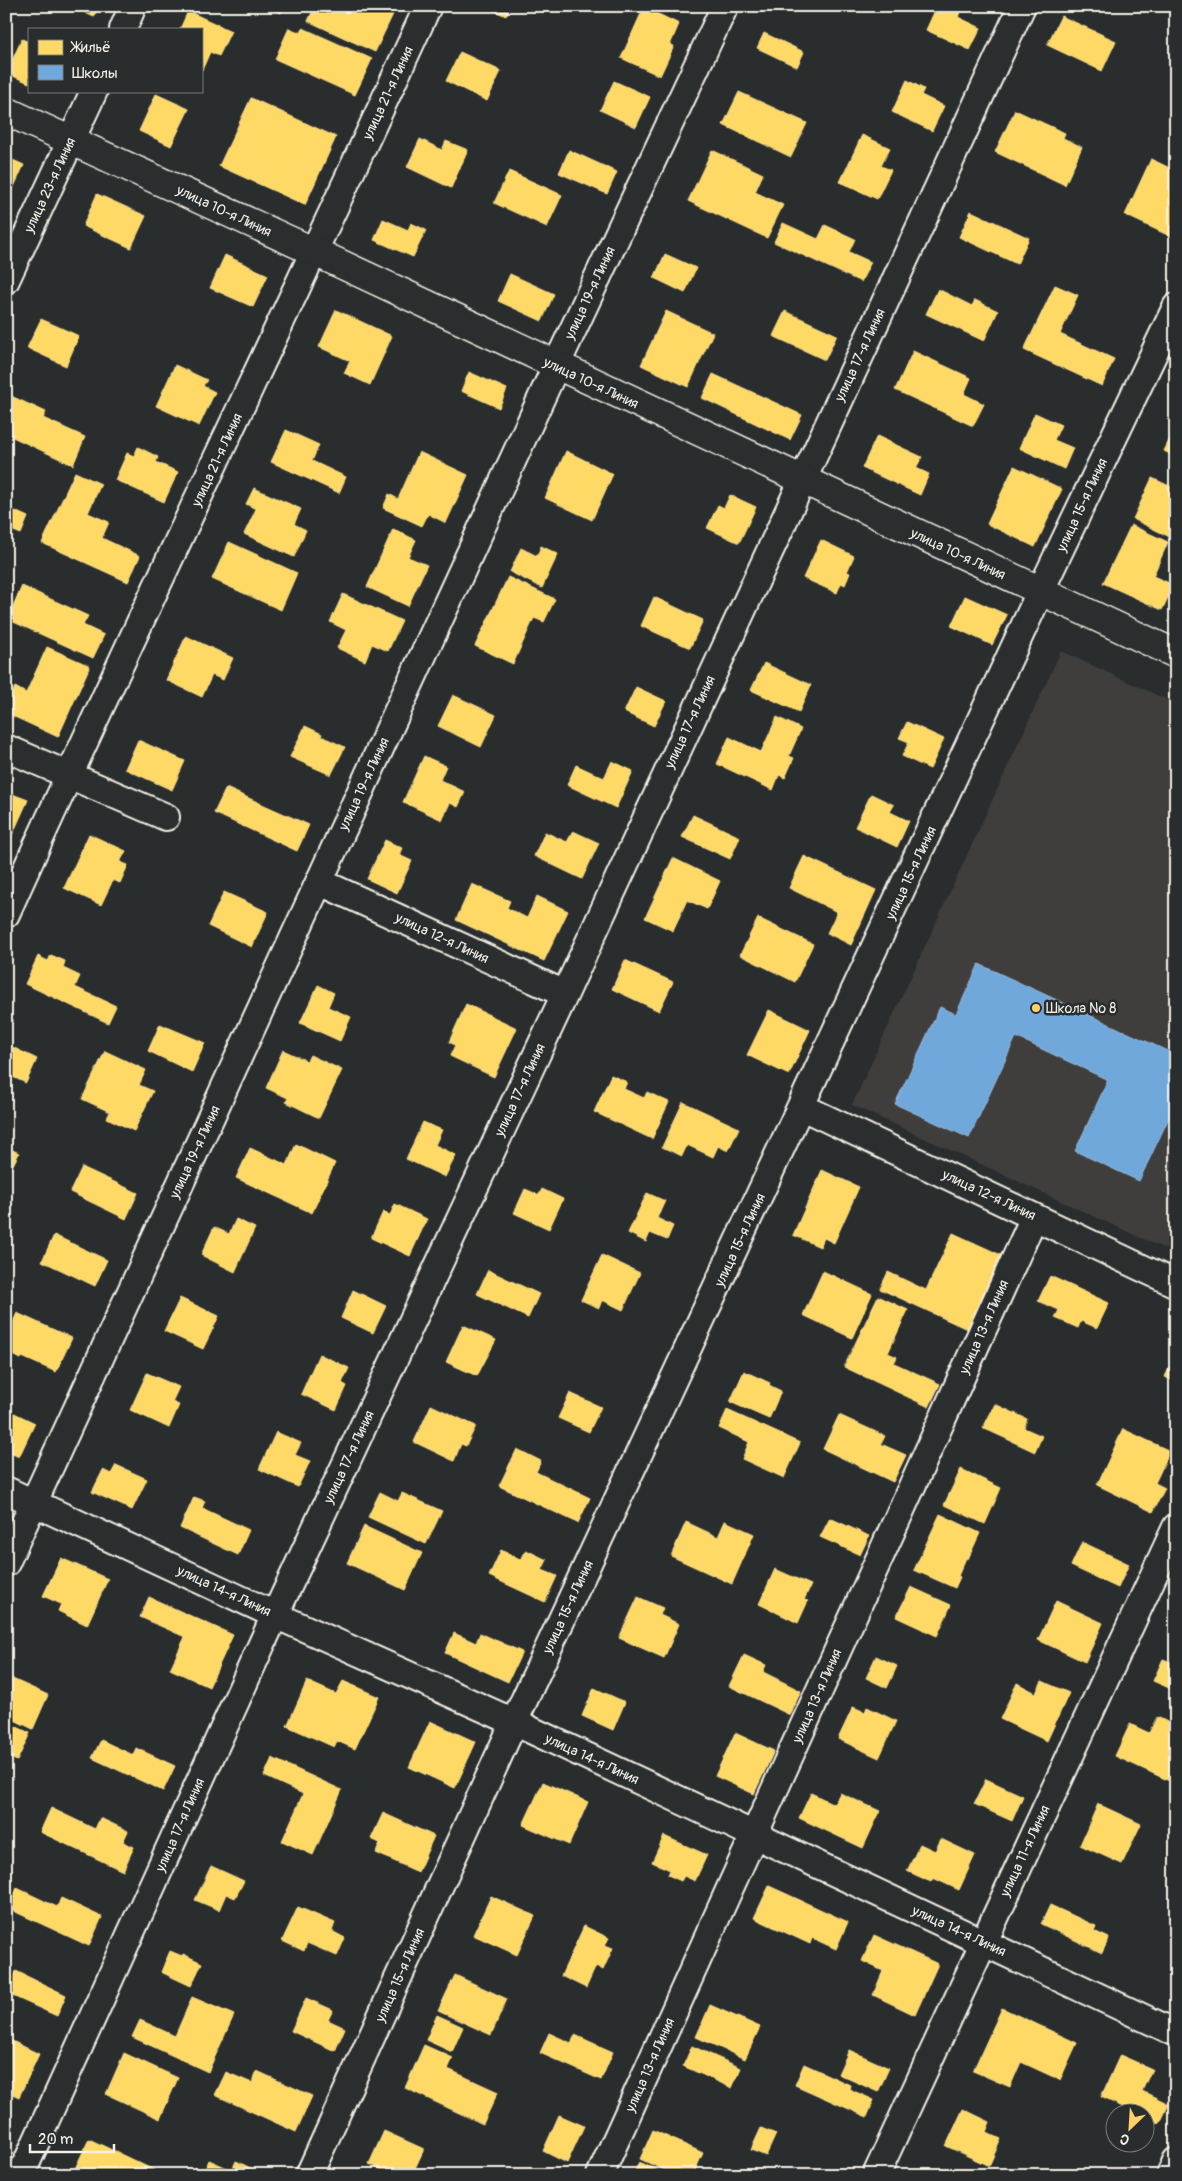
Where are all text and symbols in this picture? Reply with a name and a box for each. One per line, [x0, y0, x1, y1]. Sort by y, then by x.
legend [28, 28, 202, 92]
text: Жильё [70, 38, 111, 57]
street label: улица 21-я Линия [358, 44, 417, 143]
text: Школы [72, 64, 118, 83]
street label: улица 23-я Линия [20, 135, 79, 236]
street label: улица 10-я Линия [173, 181, 274, 240]
street label: улица 19-я Линия [561, 244, 619, 343]
street label: улица 17-я Линия [831, 306, 889, 405]
street label: улица 10-я Линия [540, 353, 641, 412]
street label: улица 21-я Линия [187, 411, 246, 510]
street label: улица 15-я Линия [1053, 456, 1111, 555]
street label: улица 10-я Линия [907, 524, 1008, 583]
street label: улица 17-я Линия [661, 673, 719, 772]
street label: улица 19-я Линия [335, 735, 393, 834]
street label: улица 15-я Линия [882, 824, 940, 923]
street label: улица 12-я Линия [392, 908, 491, 967]
place label: Школа № 8 [1046, 1000, 1116, 1017]
marker: Школа № 8 [1030, 1002, 1042, 1014]
street label: улица 17-я Линия [491, 1041, 549, 1140]
street label: улица 19-я Линия [166, 1103, 224, 1202]
street label: улица 12-я Линия [939, 1165, 1038, 1224]
street label: улица 15-я Линия [711, 1191, 769, 1290]
street label: улица 13-я Линия [955, 1277, 1012, 1378]
street label: улица 17-я Линия [320, 1408, 378, 1507]
street label: улица 15-я Линия [539, 1558, 597, 1657]
street label: улица 14-я Линия [174, 1561, 274, 1620]
street label: улица 13-я Линия [788, 1646, 845, 1747]
street label: улица 14-я Линия [542, 1729, 642, 1788]
street label: улица 17-я Линия [151, 1776, 208, 1875]
street label: улица 11-я Линия [996, 1803, 1054, 1900]
street label: улица 14-я Линия [909, 1901, 1009, 1960]
street label: улица 15-я Линия [371, 1925, 428, 2025]
street label: улица 13-я Линия [621, 2015, 678, 2116]
north arrow [1104, 2104, 1154, 2154]
scale bar [30, 2121, 114, 2153]
text: 20 m [38, 2130, 73, 2149]
text: С [1117, 2130, 1132, 2149]

